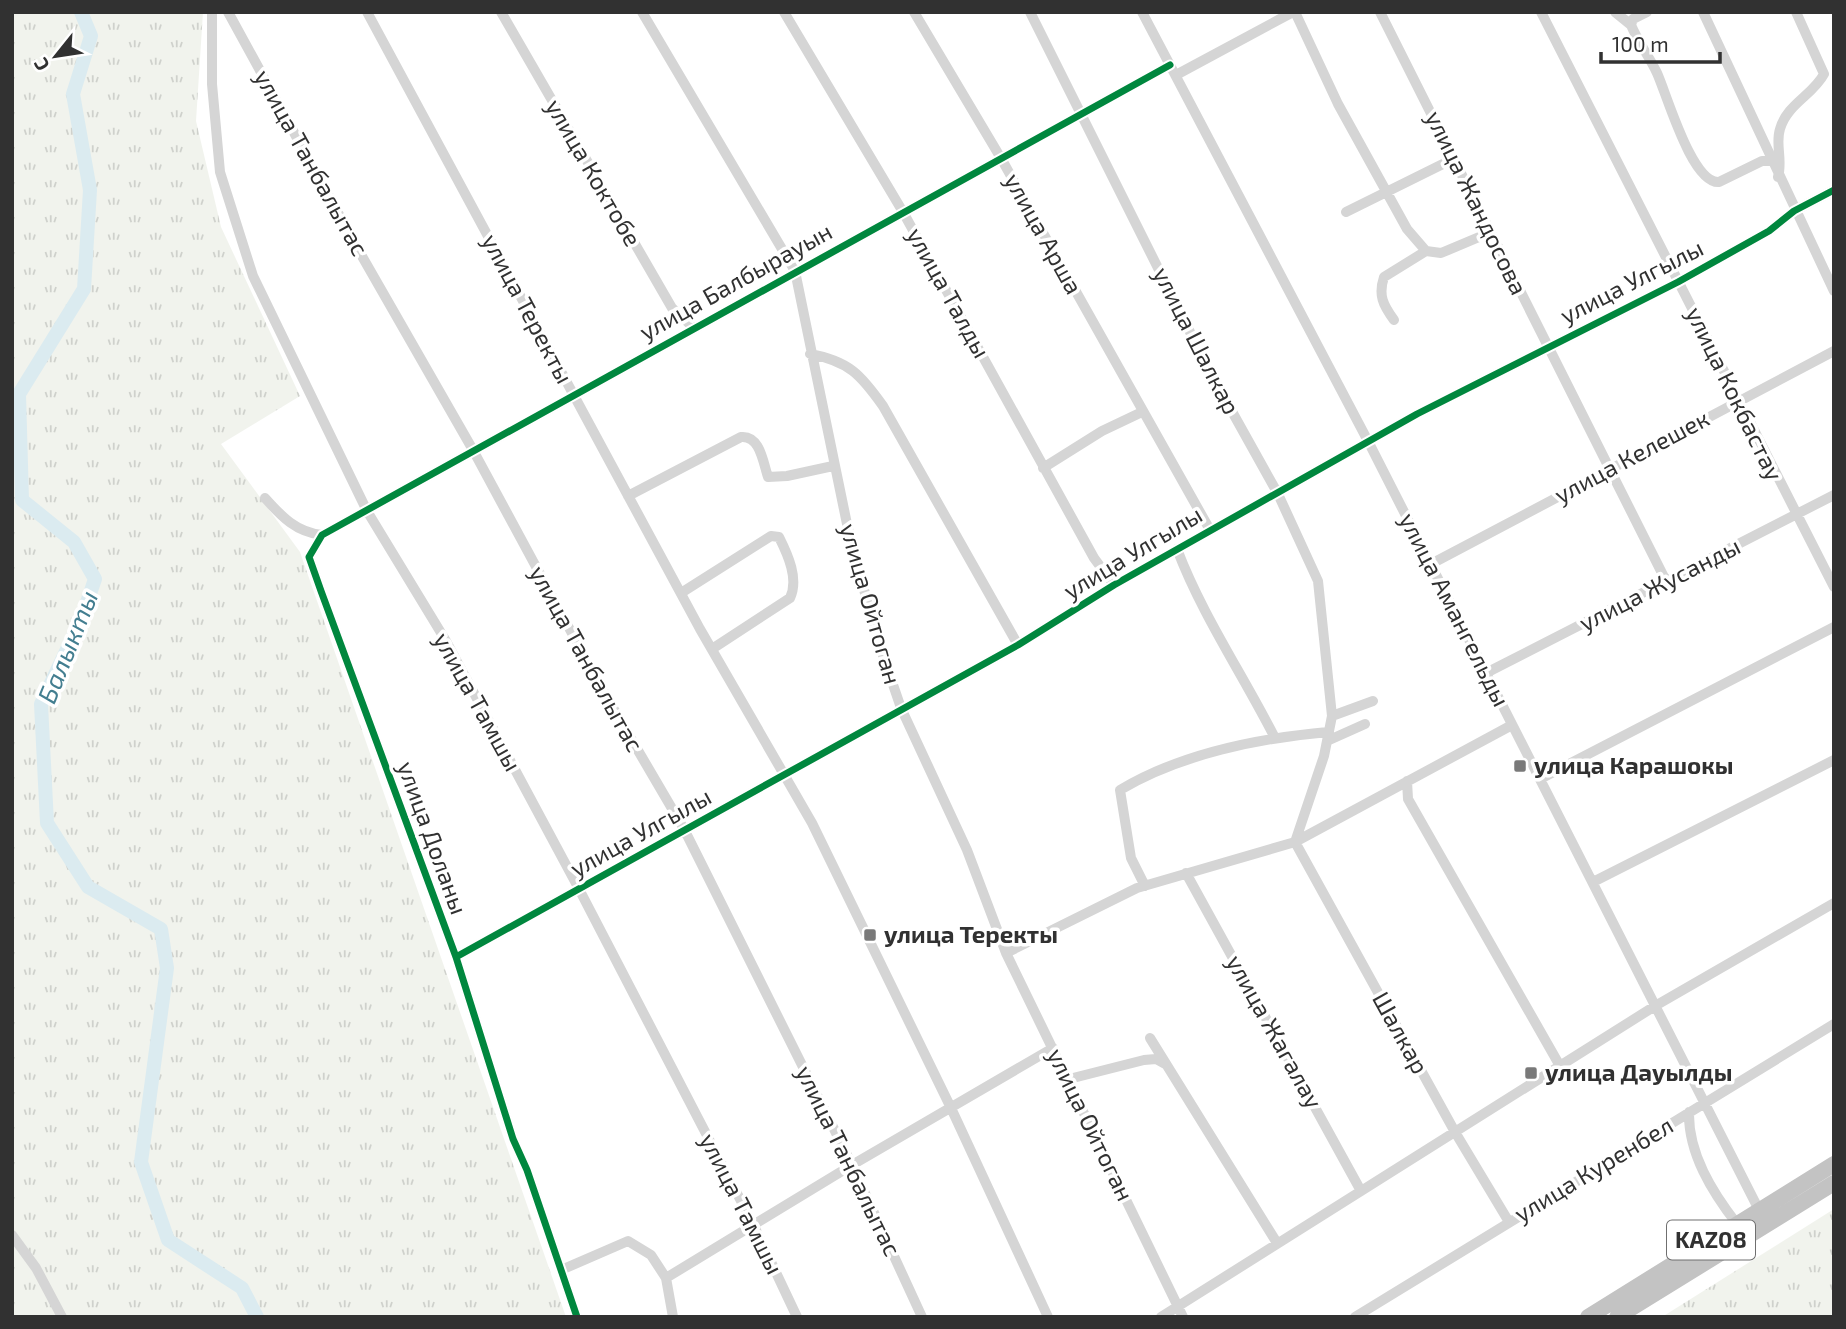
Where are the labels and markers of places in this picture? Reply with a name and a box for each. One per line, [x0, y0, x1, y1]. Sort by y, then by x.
place label: улица Карашокы [1534, 750, 1734, 779]
marker: улица Карашокы [1512, 758, 1528, 774]
place label: улица Теректы [884, 919, 1058, 948]
marker: улица Теректы [862, 927, 878, 943]
place label: улица Дауылды [1545, 1057, 1732, 1086]
marker: улица Дауылды [1523, 1065, 1539, 1081]

